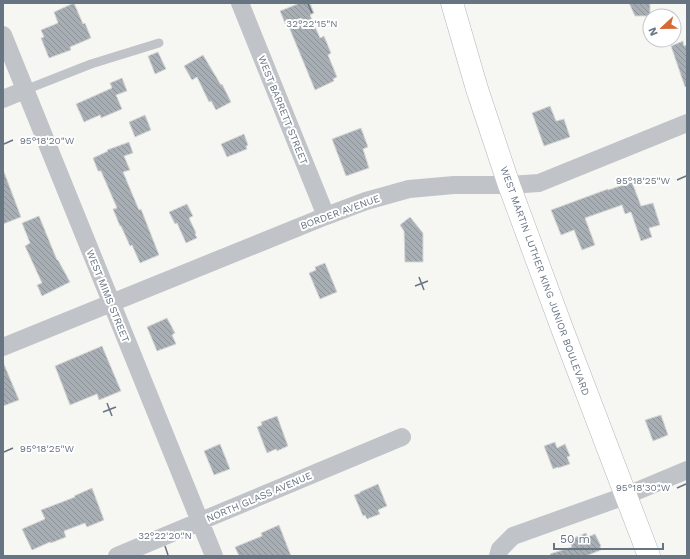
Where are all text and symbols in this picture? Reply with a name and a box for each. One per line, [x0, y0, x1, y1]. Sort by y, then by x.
north arrow [642, 8, 682, 48]
text: 32°22'15"N [286, 18, 338, 29]
text: N [646, 25, 661, 38]
street label: WEST BARRETT STREET [256, 54, 310, 166]
text: 95°18'20"W [20, 135, 75, 146]
street label: WEST MARTIN LUTHER KING JUNIOR BOULEVARD [498, 165, 592, 397]
text: 95°18'25"W [616, 175, 671, 186]
street label: BORDER AVENUE [299, 193, 381, 231]
street label: WEST MIMS STREET [84, 248, 132, 344]
text: 95°18'25"W [20, 443, 75, 454]
street label: NORTH GLASS AVENUE [205, 470, 313, 524]
text: 95°18'30"W [616, 482, 671, 493]
scale bar [554, 525, 663, 551]
text: 32°22'20"N [138, 530, 192, 541]
text: 50 m [560, 532, 590, 546]

